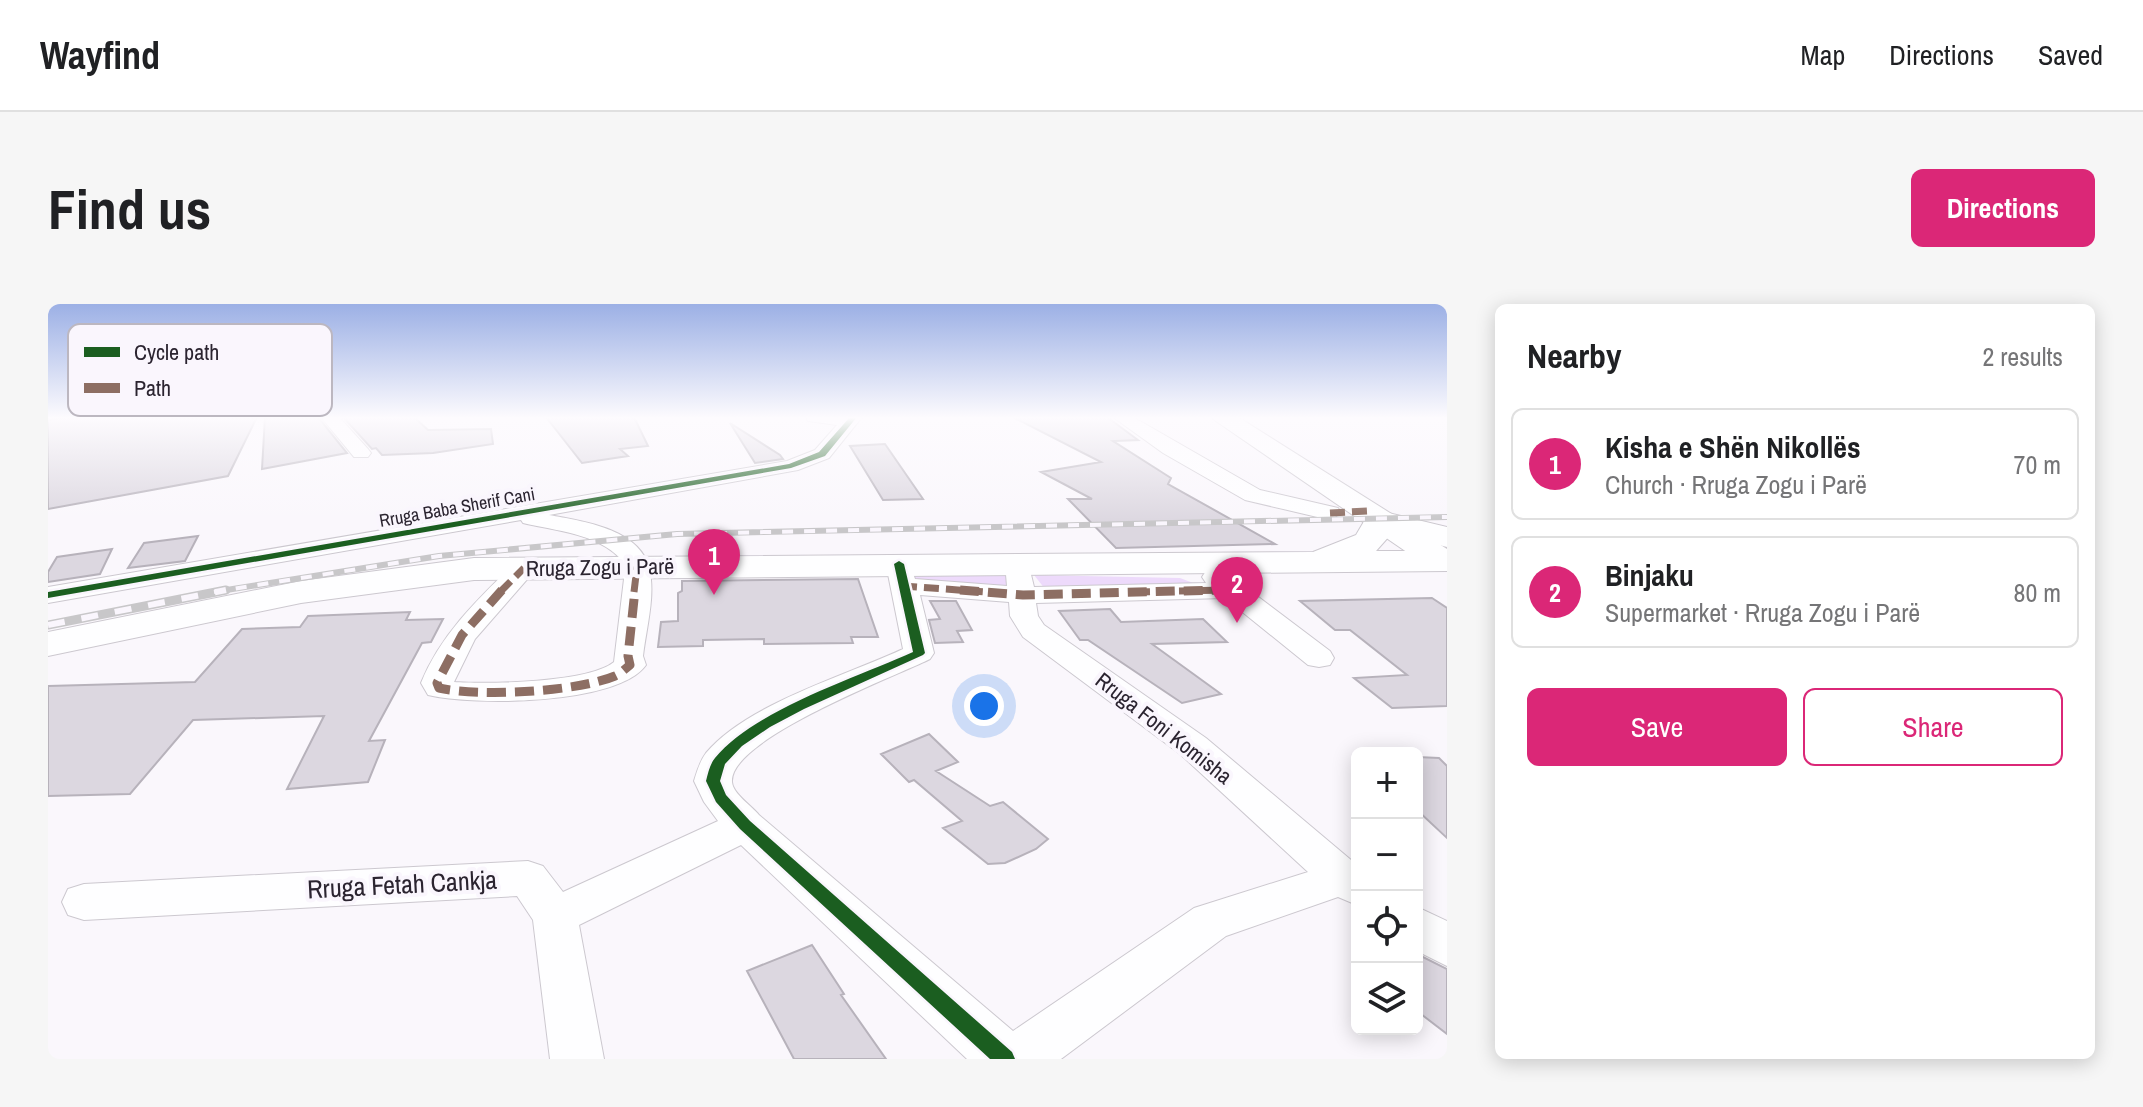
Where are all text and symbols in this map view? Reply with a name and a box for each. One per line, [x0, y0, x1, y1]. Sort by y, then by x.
text: Wayfind [40, 30, 160, 81]
text: Map [1801, 36, 1845, 74]
text: Directions [1889, 36, 1994, 74]
text: Saved [2038, 36, 2103, 74]
button: Directions [1911, 169, 2095, 247]
text: Find us [48, 171, 211, 246]
legend [68, 324, 332, 416]
text: Nearby [1527, 333, 1622, 379]
text: Cycle path [134, 337, 219, 367]
text: 2 results [1982, 339, 2063, 374]
text: Path [134, 373, 171, 403]
text: Kisha e Shën Nikollës [1605, 427, 1861, 467]
text: 1 [1549, 447, 1561, 482]
text: 70 m [2014, 447, 2061, 482]
text: Church · Rruga Zogu i Parë [1605, 467, 1867, 502]
street label: Rruga Baba Sherif Cani [377, 481, 537, 533]
pin: 1 [688, 529, 740, 595]
street label: Rruga Zogu i Parë [526, 551, 674, 583]
text: Binjaku [1605, 555, 1694, 595]
pin: 2 [1211, 557, 1263, 623]
text: 2 [1549, 575, 1561, 610]
text: 80 m [2014, 575, 2061, 610]
text: Supermarket · Rruga Zogu i Parë [1605, 595, 1920, 630]
street label: Rruga Foni Komisha [1090, 665, 1238, 791]
your location [964, 686, 1004, 726]
button: Save [1527, 688, 1787, 766]
button: Share [1803, 688, 2063, 766]
map controls [1351, 747, 1423, 1035]
button: + [1351, 747, 1423, 819]
button: − [1351, 819, 1423, 891]
street label: Rruga Fetah Cankja [306, 862, 498, 906]
button: locate [1351, 891, 1423, 963]
button: layers [1351, 963, 1423, 1035]

